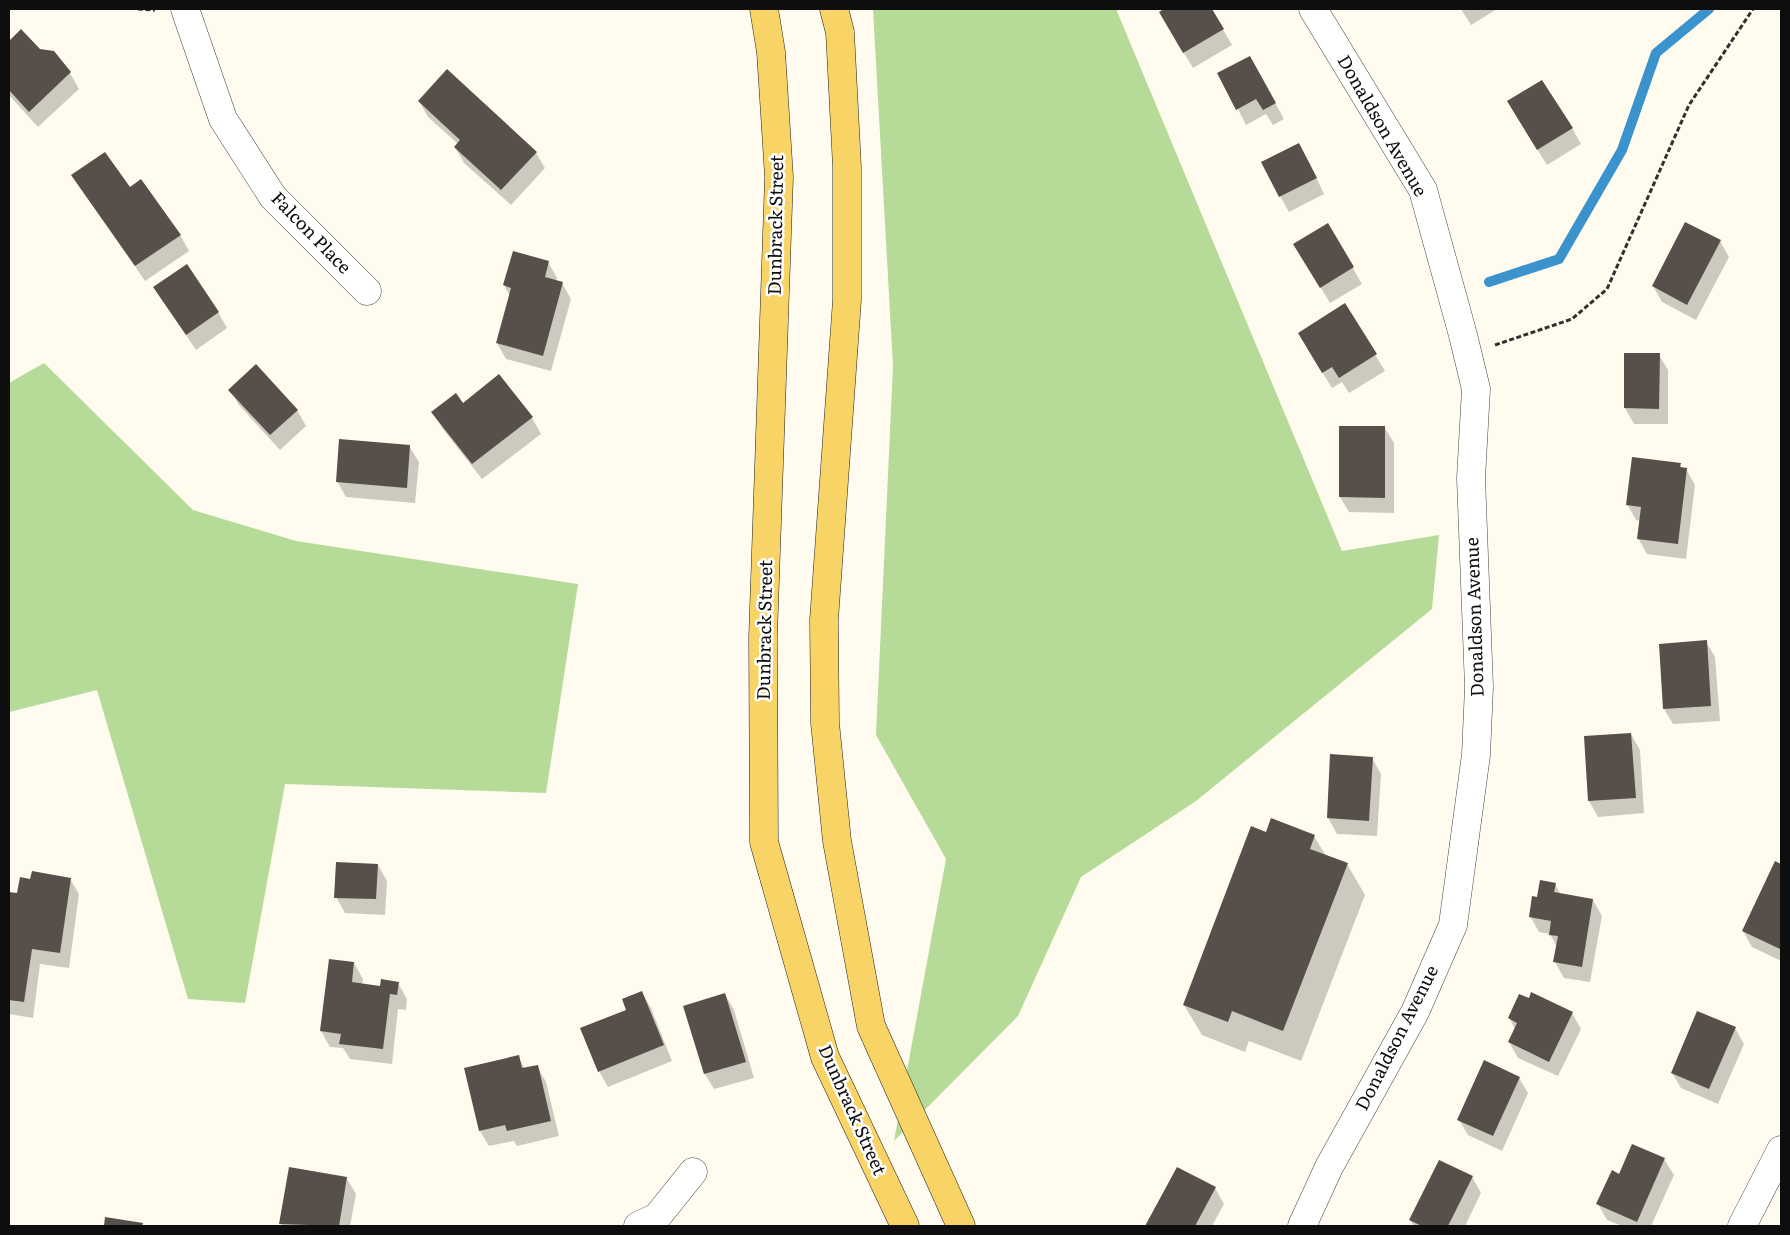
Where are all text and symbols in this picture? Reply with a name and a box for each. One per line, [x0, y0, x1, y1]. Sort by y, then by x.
street label: Donaldson Avenue [1332, 49, 1435, 201]
street label: Dunbrack Street [760, 154, 789, 295]
street label: Falcon Place [266, 185, 358, 279]
street label: Donaldson Avenue [1457, 537, 1490, 697]
street label: Dunbrack Street [749, 559, 778, 700]
street label: Donaldson Avenue [1347, 960, 1444, 1115]
street label: Dunbrack Street [812, 1040, 895, 1180]

